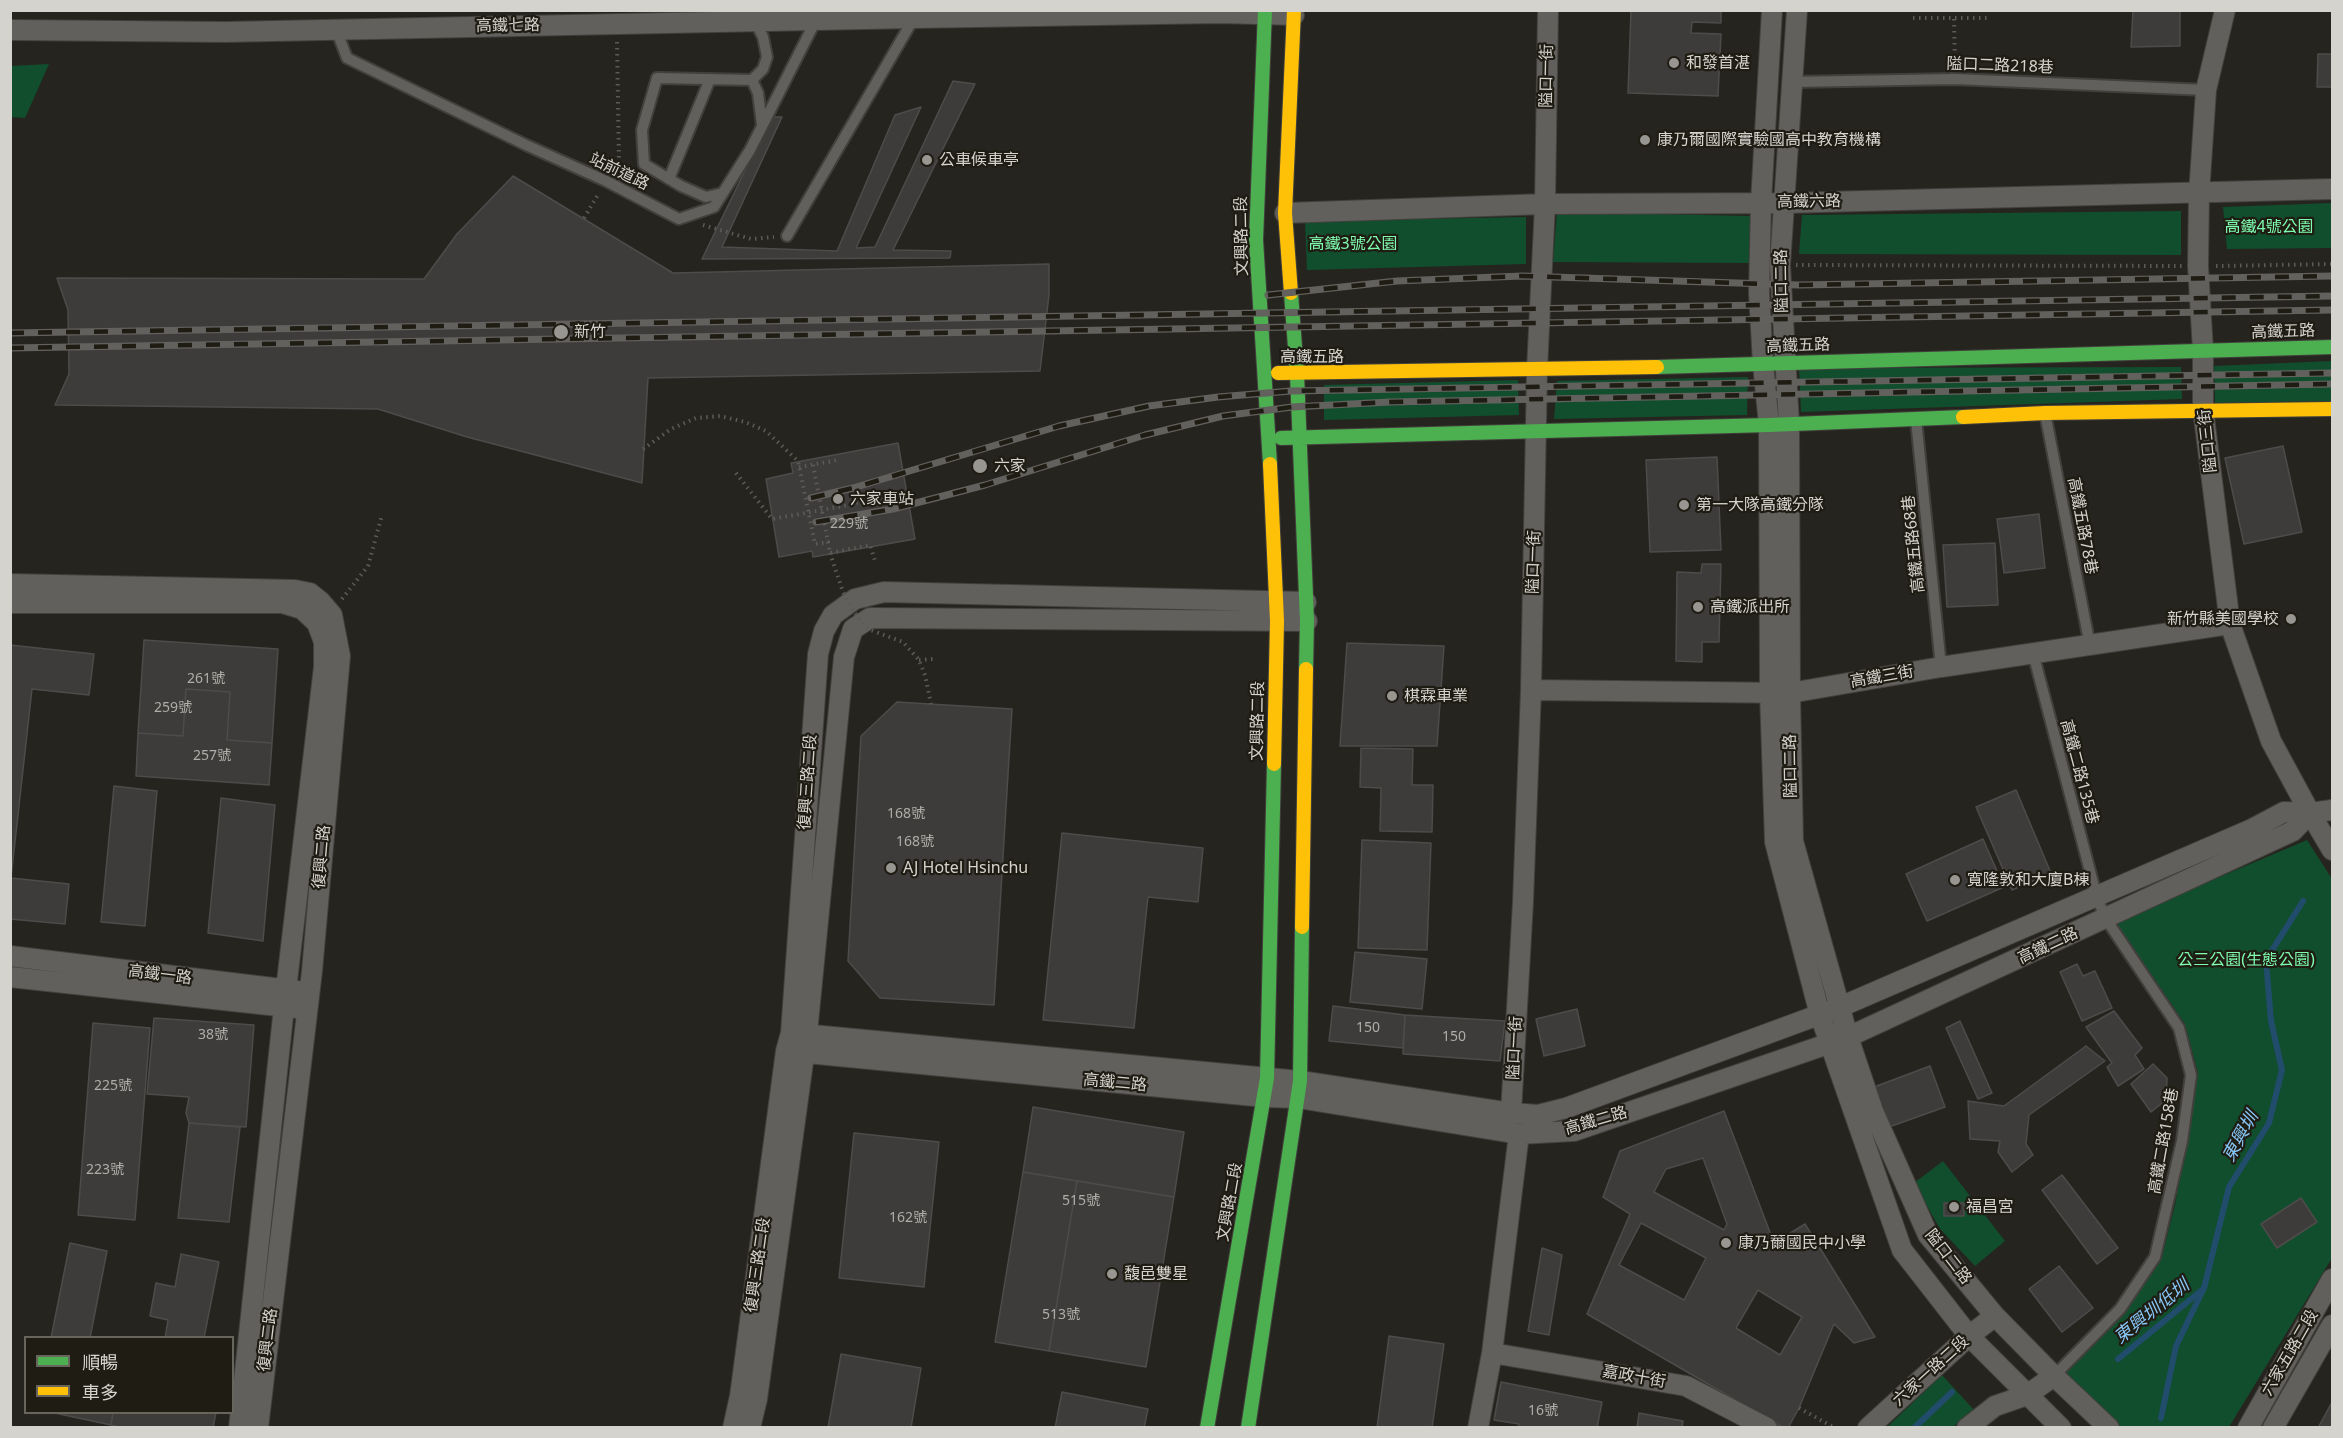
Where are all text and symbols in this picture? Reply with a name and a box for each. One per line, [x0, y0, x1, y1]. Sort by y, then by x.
street label: 高鐵七路 [476, 16, 540, 36]
street label: 隘口一街 [1537, 44, 1557, 108]
place label: 和發首湛 [1686, 53, 1750, 73]
street label: 隘口二路218巷 [1946, 55, 2054, 77]
marker: 和發首湛 [1667, 56, 1681, 70]
place label: 康乃爾國際實驗國高中教育機構 [1657, 130, 1881, 150]
marker: 康乃爾國際實驗國高中教育機構 [1638, 133, 1652, 147]
street label: 站前道路 [586, 149, 652, 195]
place label: 公車候車亭 [939, 150, 1019, 170]
marker: 公車候車亭 [920, 153, 934, 167]
street label: 高鐵六路 [1777, 192, 1841, 212]
street label: 文興路二段 [1232, 196, 1252, 276]
park label: 高鐵4號公園 [2224, 217, 2314, 237]
park label: 高鐵3號公園 [1308, 234, 1398, 254]
street label: 隘口二路 [1772, 249, 1792, 313]
street label: 高鐵五路 [2251, 321, 2315, 343]
place label: 新竹 [574, 322, 606, 342]
marker: 新竹 [552, 323, 570, 341]
street label: 高鐵五路 [1766, 335, 1830, 357]
street label: 高鐵五路 [1280, 347, 1344, 367]
street label: 隘口三街 [2195, 408, 2221, 474]
place label: 六家 [994, 456, 1026, 476]
marker: 六家 [971, 457, 989, 475]
street label: 高鐵五路78巷 [2063, 476, 2101, 576]
place label: 六家車站 [850, 489, 914, 509]
marker: 六家車站 [831, 492, 845, 506]
street label: 高鐵五路68巷 [1899, 494, 1929, 594]
place label: 第一大隊高鐵分隊 [1696, 495, 1824, 515]
marker: 第一大隊高鐵分隊 [1677, 498, 1691, 512]
house number: 229號 [830, 516, 868, 532]
street label: 隘口一街 [1523, 530, 1545, 594]
place label: 高鐵派出所 [1710, 597, 1790, 617]
marker: 高鐵派出所 [1691, 600, 1705, 614]
place label: 新竹縣美國學校 [2167, 609, 2279, 629]
marker: 新竹縣美國學校 [2284, 612, 2298, 626]
street label: 高鐵三街 [1849, 662, 1915, 692]
house number: 261號 [187, 671, 225, 687]
street label: 文興路二段 [1248, 681, 1268, 761]
place label: 棋霖車業 [1404, 686, 1468, 706]
marker: 棋霖車業 [1385, 689, 1399, 703]
house number: 259號 [154, 700, 192, 716]
street label: 高鐵二路135巷 [2056, 718, 2102, 826]
street label: 復興三路二段 [795, 733, 821, 831]
street label: 隘口二路 [1781, 734, 1801, 798]
house number: 257號 [193, 748, 231, 764]
house number: 168號 [887, 806, 925, 822]
street label: 復興二路 [310, 824, 334, 890]
house number: 168號 [896, 834, 934, 850]
place label: AJ Hotel Hsinchu [903, 858, 1028, 878]
marker: AJ Hotel Hsinchu [884, 861, 898, 875]
place label: 寬隆敦和大廈B棟 [1967, 870, 2089, 890]
marker: 寬隆敦和大廈B棟 [1948, 873, 1962, 887]
street label: 高鐵二路 [2015, 924, 2081, 968]
park label: 公三公園(生態公園) [2177, 950, 2315, 970]
street label: 高鐵一路 [127, 962, 193, 988]
street label: 隘口一街 [1504, 1016, 1526, 1080]
house number: 150 [1356, 1020, 1380, 1036]
house number: 38號 [198, 1027, 228, 1043]
house number: 150 [1442, 1029, 1466, 1045]
street label: 高鐵二路 [1082, 1071, 1148, 1095]
house number: 225號 [94, 1078, 132, 1094]
street label: 高鐵二路158巷 [2145, 1086, 2183, 1196]
street label: 高鐵二路 [1563, 1103, 1629, 1139]
water label: 東興圳 [2218, 1108, 2264, 1166]
street label: 文興路二段 [1214, 1161, 1246, 1243]
house number: 223號 [86, 1162, 124, 1178]
house number: 515號 [1062, 1193, 1100, 1209]
place label: 福昌宮 [1966, 1197, 2014, 1217]
marker: 福昌宮 [1947, 1200, 1961, 1214]
house number: 162號 [889, 1210, 927, 1226]
street label: 復興三路二段 [742, 1216, 774, 1314]
street label: 隘口二路 [1921, 1226, 1975, 1288]
place label: 康乃薾國民中小學 [1738, 1233, 1866, 1253]
marker: 康乃薾國民中小學 [1719, 1236, 1733, 1250]
place label: 馥邑雙星 [1124, 1264, 1188, 1284]
marker: 馥邑雙星 [1105, 1267, 1119, 1281]
water label: 東興圳低圳 [2110, 1275, 2194, 1349]
street label: 復興二路 [255, 1307, 281, 1373]
house number: 513號 [1042, 1307, 1080, 1323]
street label: 六家五路二段 [2258, 1307, 2322, 1399]
street label: 六家一路二段 [1889, 1332, 1973, 1410]
legend [24, 1336, 234, 1414]
text: 順暢 [82, 1350, 118, 1374]
street label: 嘉政十街 [1601, 1362, 1667, 1392]
text: 車多 [82, 1380, 118, 1404]
house number: 16號 [1528, 1403, 1558, 1419]

